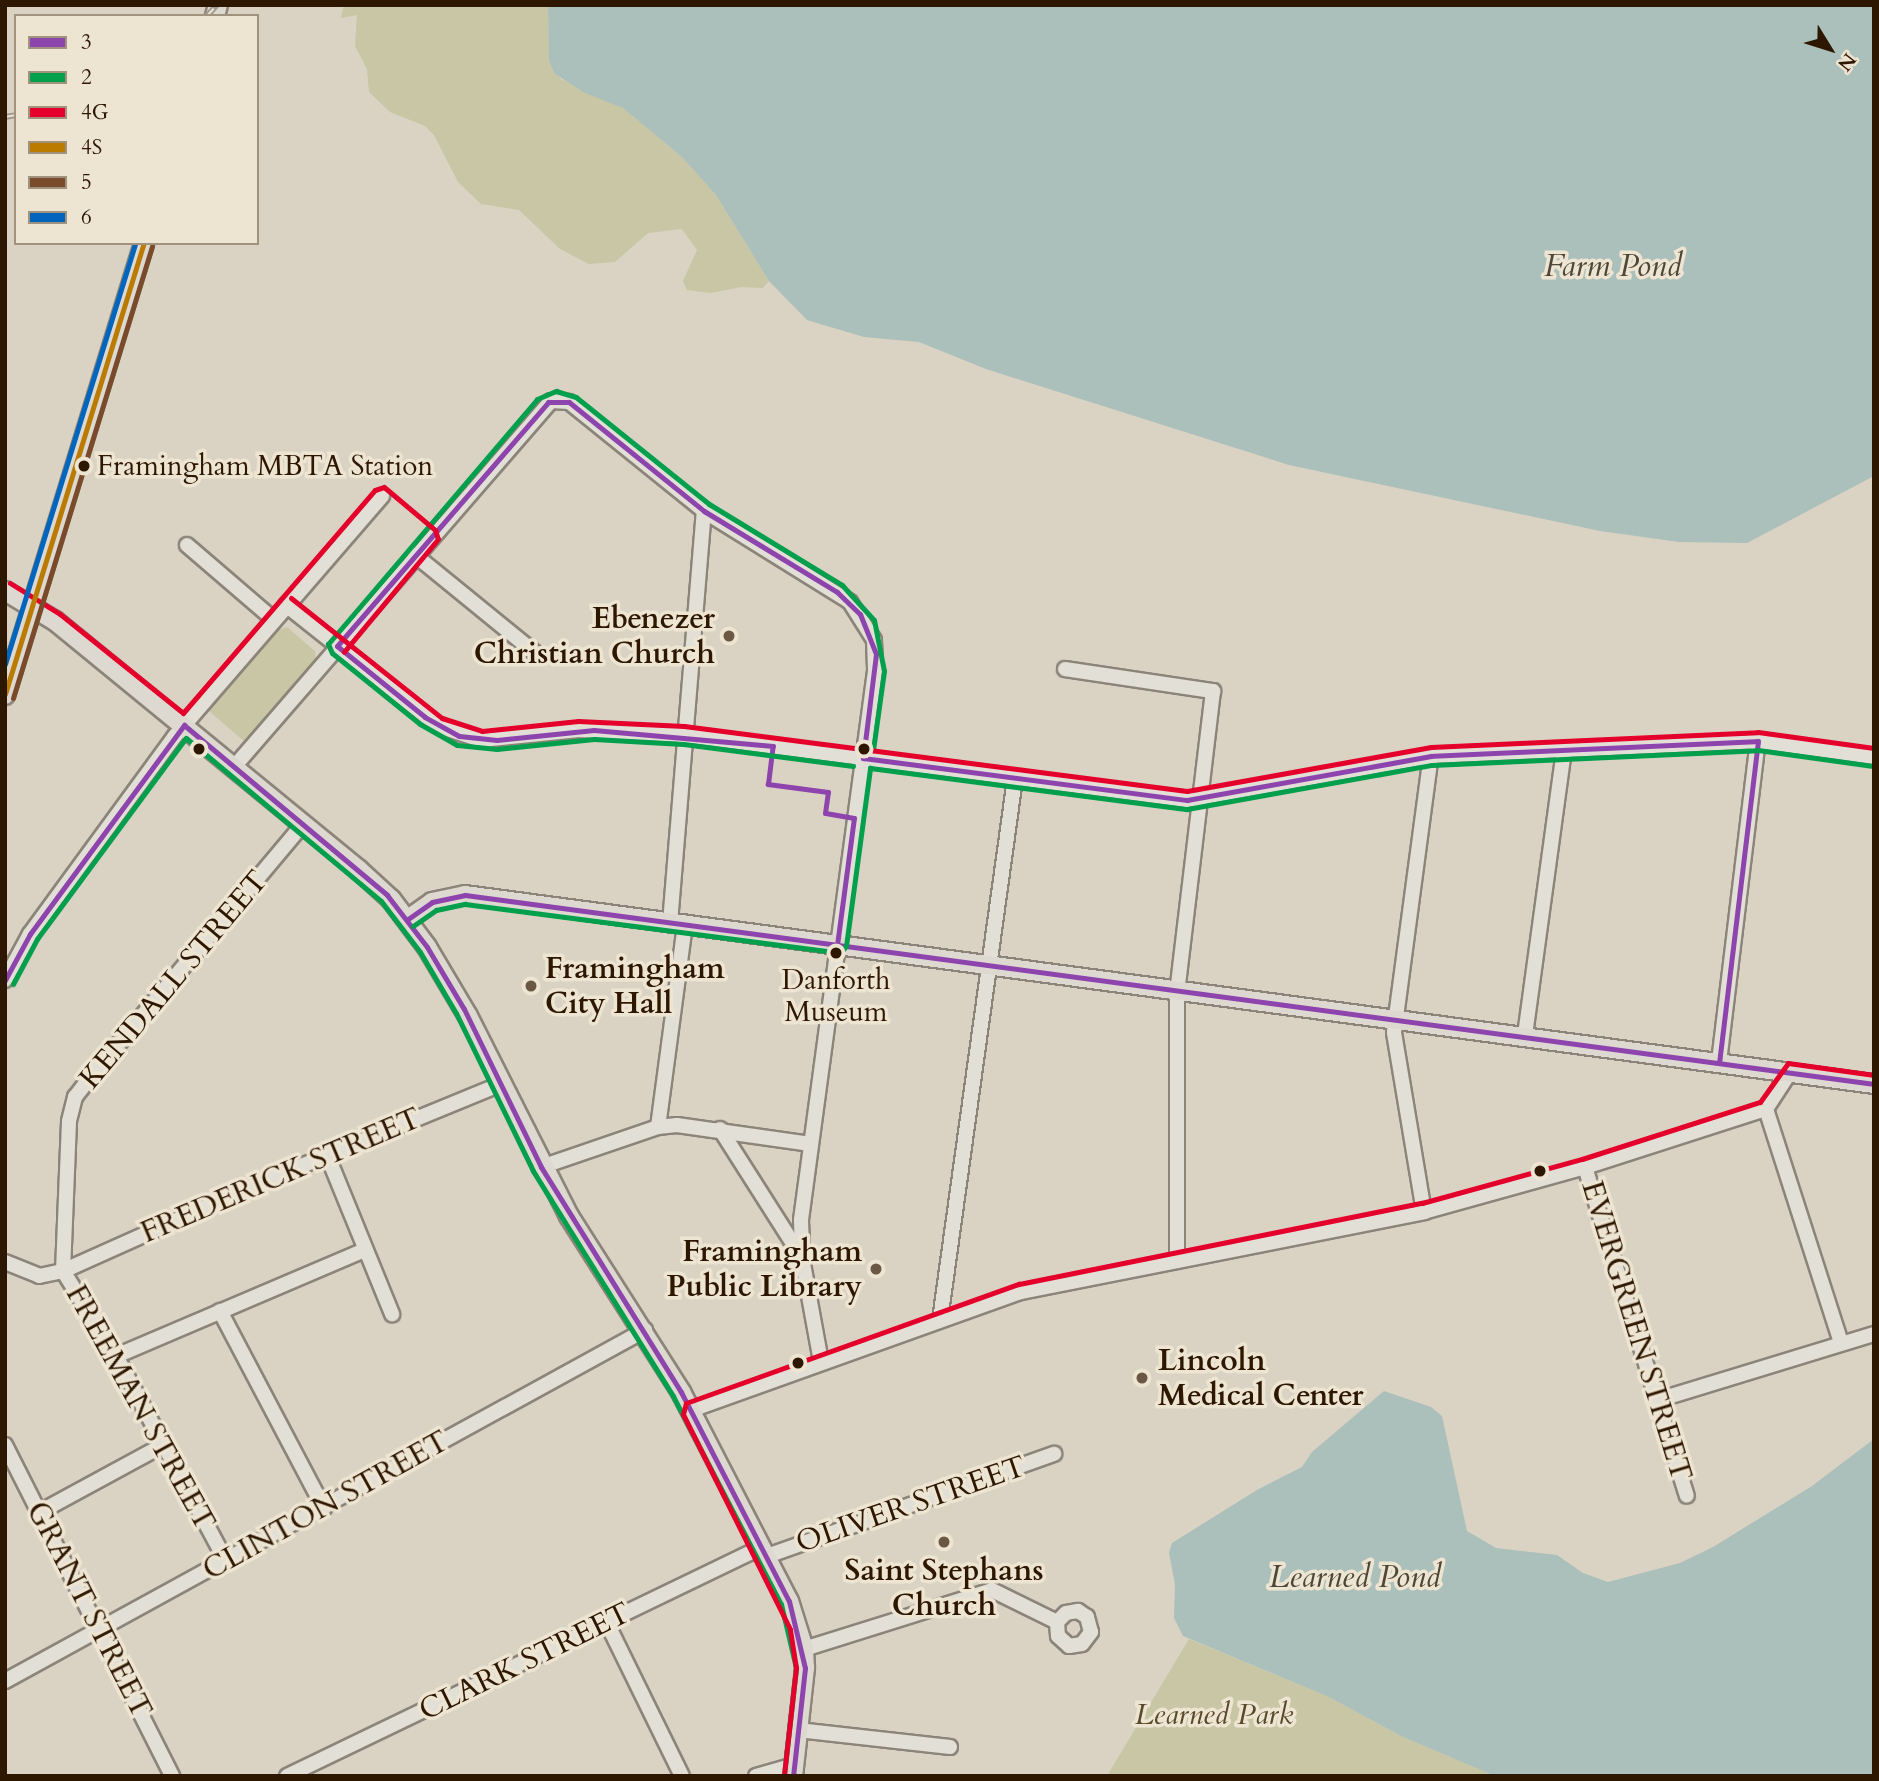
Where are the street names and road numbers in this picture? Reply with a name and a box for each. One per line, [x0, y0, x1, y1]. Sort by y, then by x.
street label: KENDALL STREET [72, 864, 276, 1096]
street label: FREDERICK STREET [136, 1101, 426, 1251]
street label: EVERGREEN STREET [1573, 1177, 1699, 1485]
street label: FREEMAN STREET [58, 1279, 222, 1537]
street label: CLINTON STREET [197, 1424, 455, 1588]
street label: OLIVER STREET [791, 1449, 1031, 1561]
street label: GRANT STREET [19, 1496, 159, 1724]
street label: CLARK STREET [414, 1595, 636, 1729]

